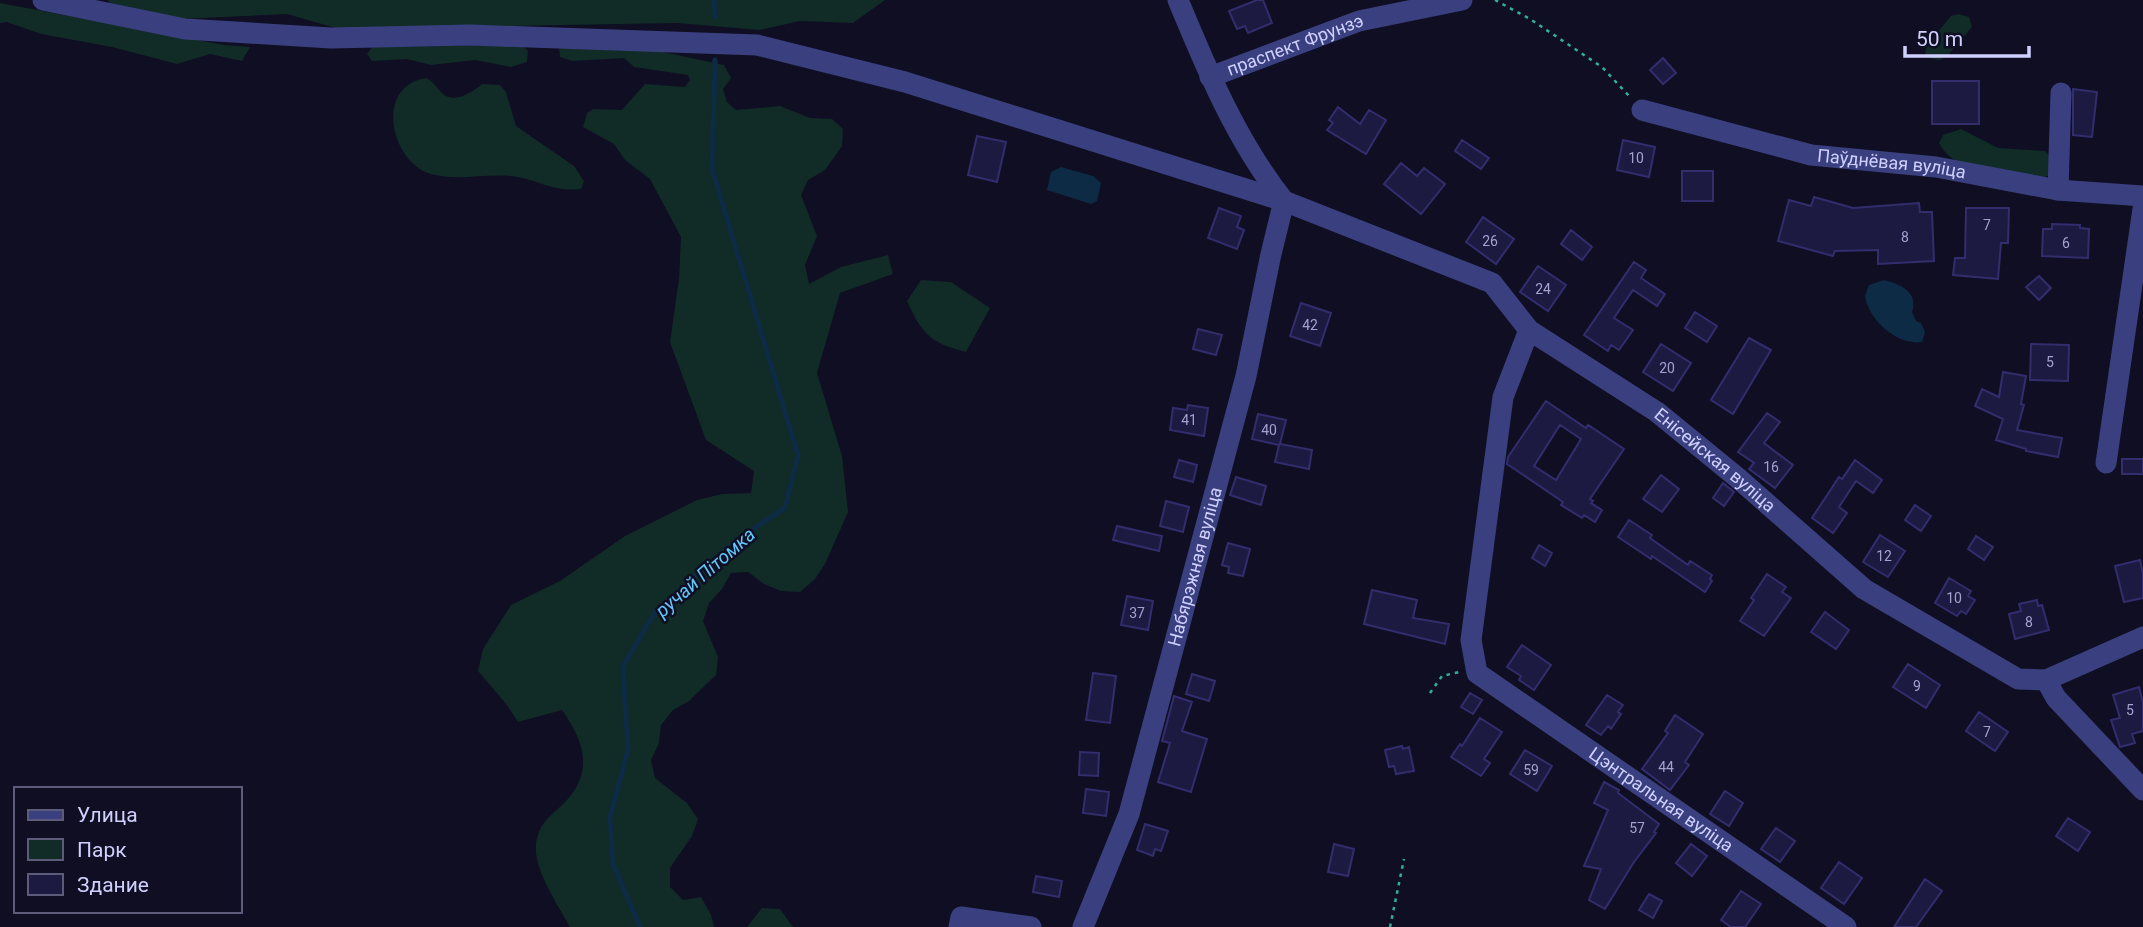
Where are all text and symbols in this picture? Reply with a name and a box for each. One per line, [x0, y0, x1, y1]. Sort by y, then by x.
street label: праспект Фрунзэ [1224, 9, 1366, 80]
scale bar [1905, 14, 2029, 58]
text: 50 m [1916, 27, 1963, 51]
street label: Паўднёвая вуліца [1816, 145, 1968, 182]
house number: 10 [1628, 150, 1644, 166]
house number: 7 [1983, 217, 1991, 233]
house number: 8 [1901, 229, 1909, 245]
house number: 26 [1482, 233, 1498, 249]
house number: 6 [2062, 235, 2070, 251]
house number: 24 [1535, 281, 1551, 297]
house number: 42 [1302, 317, 1318, 333]
house number: 5 [2046, 354, 2054, 370]
house number: 20 [1659, 360, 1675, 376]
street label: Енісейская вуліца [1650, 403, 1780, 516]
house number: 41 [1181, 412, 1197, 428]
house number: 40 [1261, 422, 1277, 438]
house number: 16 [1763, 459, 1779, 475]
street label: Набярэжная вуліца [1163, 485, 1226, 649]
water label: ручай Пітомка [650, 523, 760, 623]
house number: 12 [1876, 548, 1892, 564]
house number: 10 [1946, 590, 1962, 606]
house number: 37 [1129, 605, 1145, 621]
house number: 8 [2025, 614, 2033, 630]
house number: 9 [1913, 678, 1921, 694]
house number: 5 [2126, 702, 2134, 718]
house number: 7 [1983, 724, 1991, 740]
street label: Цэнтральная вуліца [1585, 742, 1737, 856]
house number: 44 [1658, 759, 1674, 775]
house number: 59 [1523, 762, 1539, 778]
legend [14, 787, 242, 913]
text: Улица [77, 803, 138, 827]
house number: 57 [1629, 820, 1645, 836]
text: Парк [77, 838, 127, 862]
text: Здание [77, 873, 149, 897]

